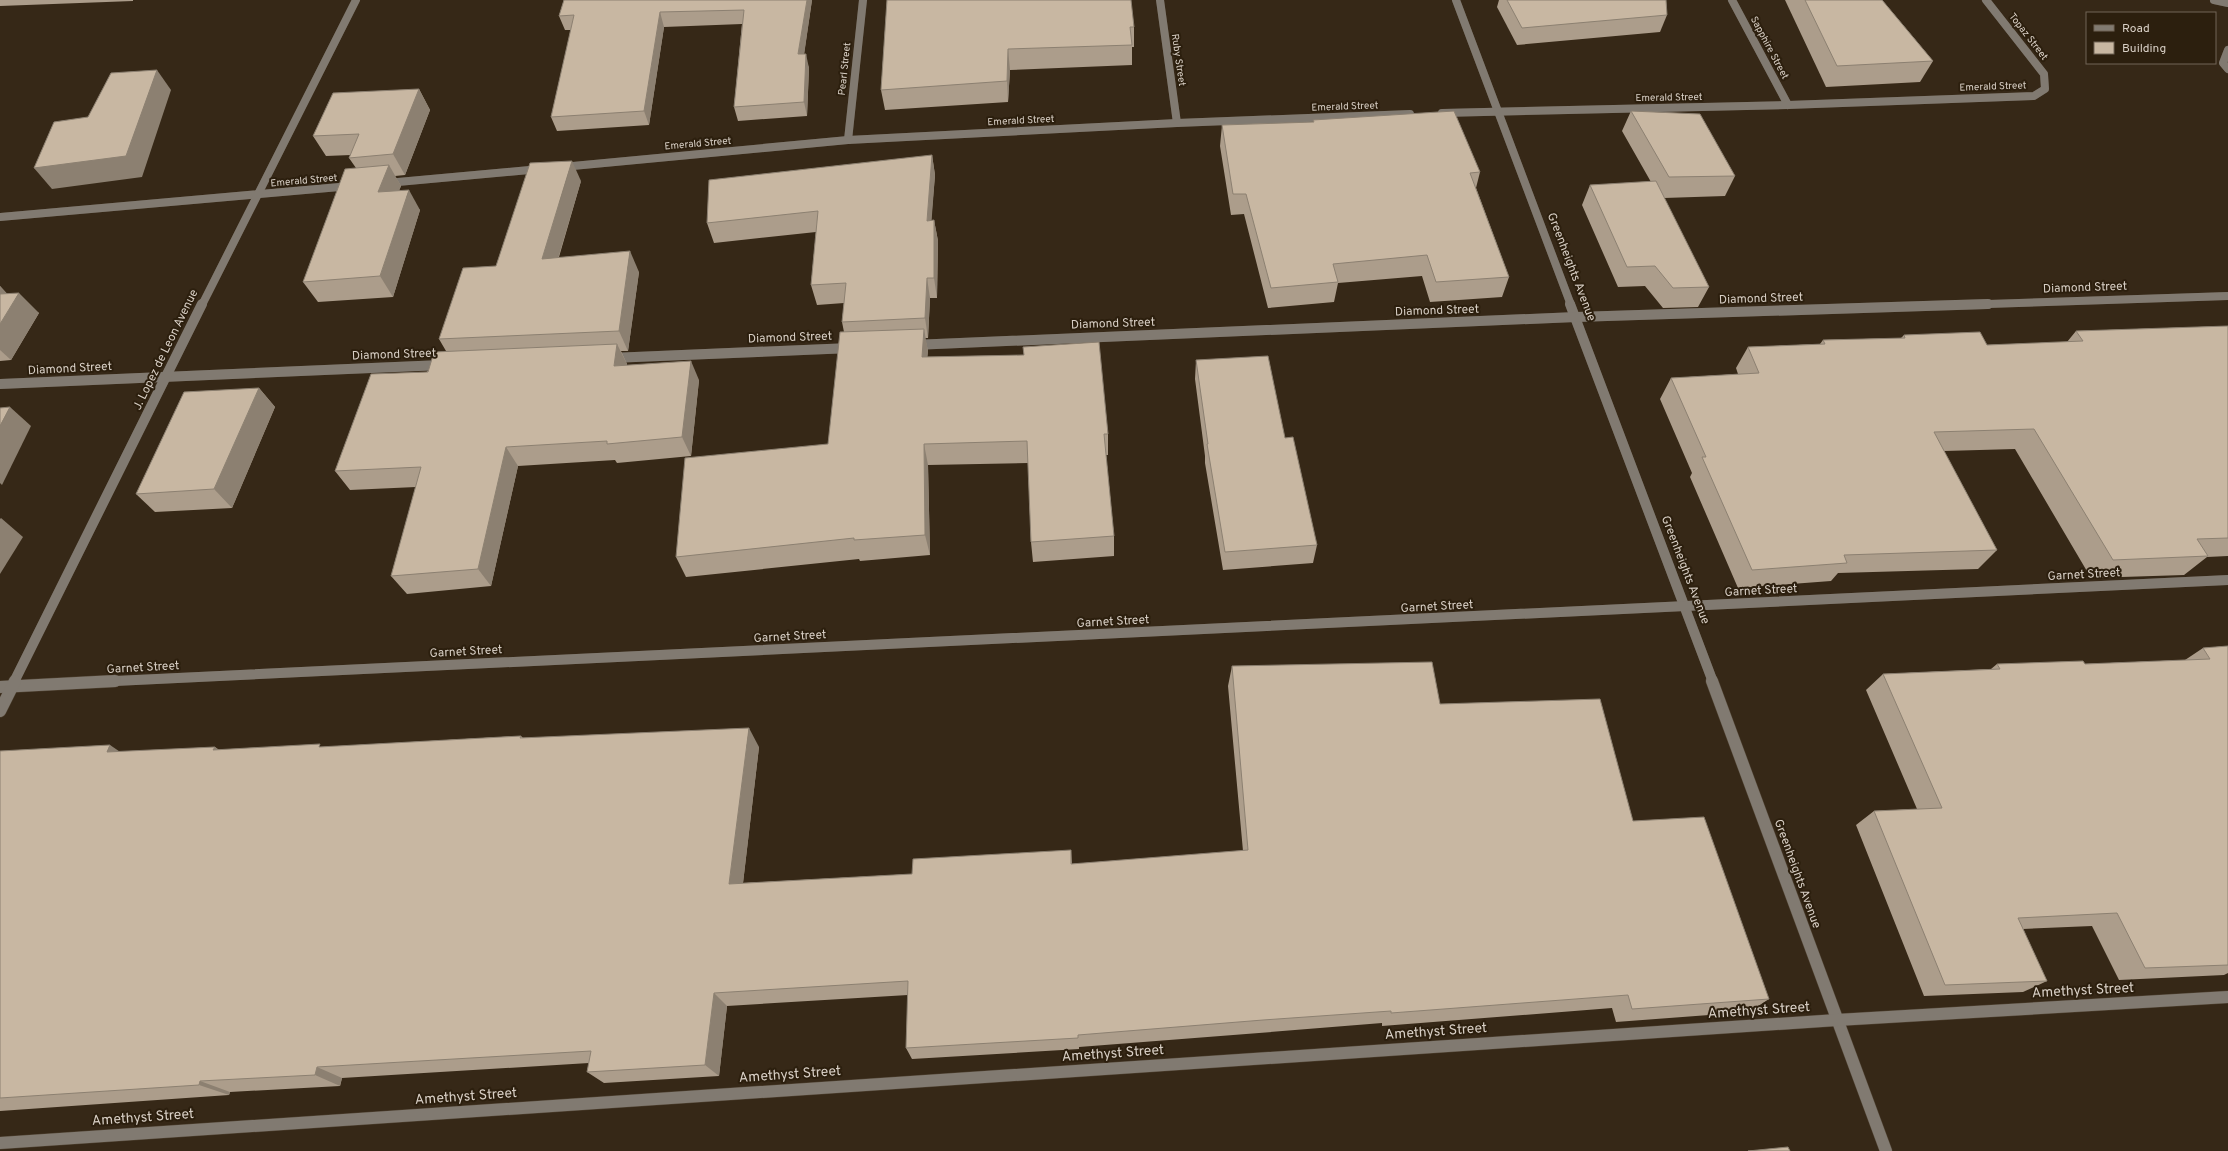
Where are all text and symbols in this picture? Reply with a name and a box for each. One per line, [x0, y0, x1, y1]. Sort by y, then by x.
street label: Topaz Street [2005, 11, 2051, 63]
legend [2086, 12, 2216, 64]
street label: Sapphire Street [1747, 14, 1791, 82]
text: Road [2122, 21, 2150, 37]
street label: Ruby Street [1168, 33, 1188, 87]
text: Building [2122, 41, 2166, 57]
street label: Pearl Street [836, 42, 854, 96]
street label: Emerald Street [1959, 79, 2027, 95]
street label: Emerald Street [1635, 91, 1703, 105]
street label: Emerald Street [1311, 99, 1379, 115]
street label: Emerald Street [987, 113, 1055, 129]
street label: Emerald Street [664, 135, 732, 153]
street label: Emerald Street [270, 172, 338, 190]
street label: Greenheights Avenue [1543, 210, 1599, 324]
street label: Diamond Street [2043, 279, 2127, 297]
street label: J. Lopez de Leon Avenue [130, 287, 202, 413]
street label: Diamond Street [1719, 290, 1803, 308]
street label: Diamond Street [1395, 302, 1479, 320]
street label: Diamond Street [1071, 315, 1155, 333]
street label: Diamond Street [748, 329, 832, 347]
street label: Diamond Street [352, 346, 436, 364]
street label: Diamond Street [28, 359, 112, 379]
street label: Greenheights Avenue [1657, 513, 1713, 627]
street label: Garnet Street [2047, 565, 2121, 585]
street label: Garnet Street [1724, 581, 1798, 601]
street label: Garnet Street [1400, 597, 1474, 617]
street label: Garnet Street [1076, 612, 1150, 632]
street label: Garnet Street [753, 627, 827, 647]
street label: Garnet Street [429, 642, 503, 662]
street label: Garnet Street [106, 658, 180, 678]
street label: Greenheights Avenue [1770, 817, 1824, 931]
street label: Amethyst Street [2031, 980, 2135, 1002]
street label: Amethyst Street [1707, 999, 1811, 1023]
street label: Amethyst Street [1384, 1020, 1488, 1044]
street label: Amethyst Street [1061, 1042, 1165, 1066]
street label: Amethyst Street [738, 1063, 842, 1087]
street label: Amethyst Street [414, 1085, 518, 1109]
street label: Amethyst Street [91, 1106, 195, 1130]

